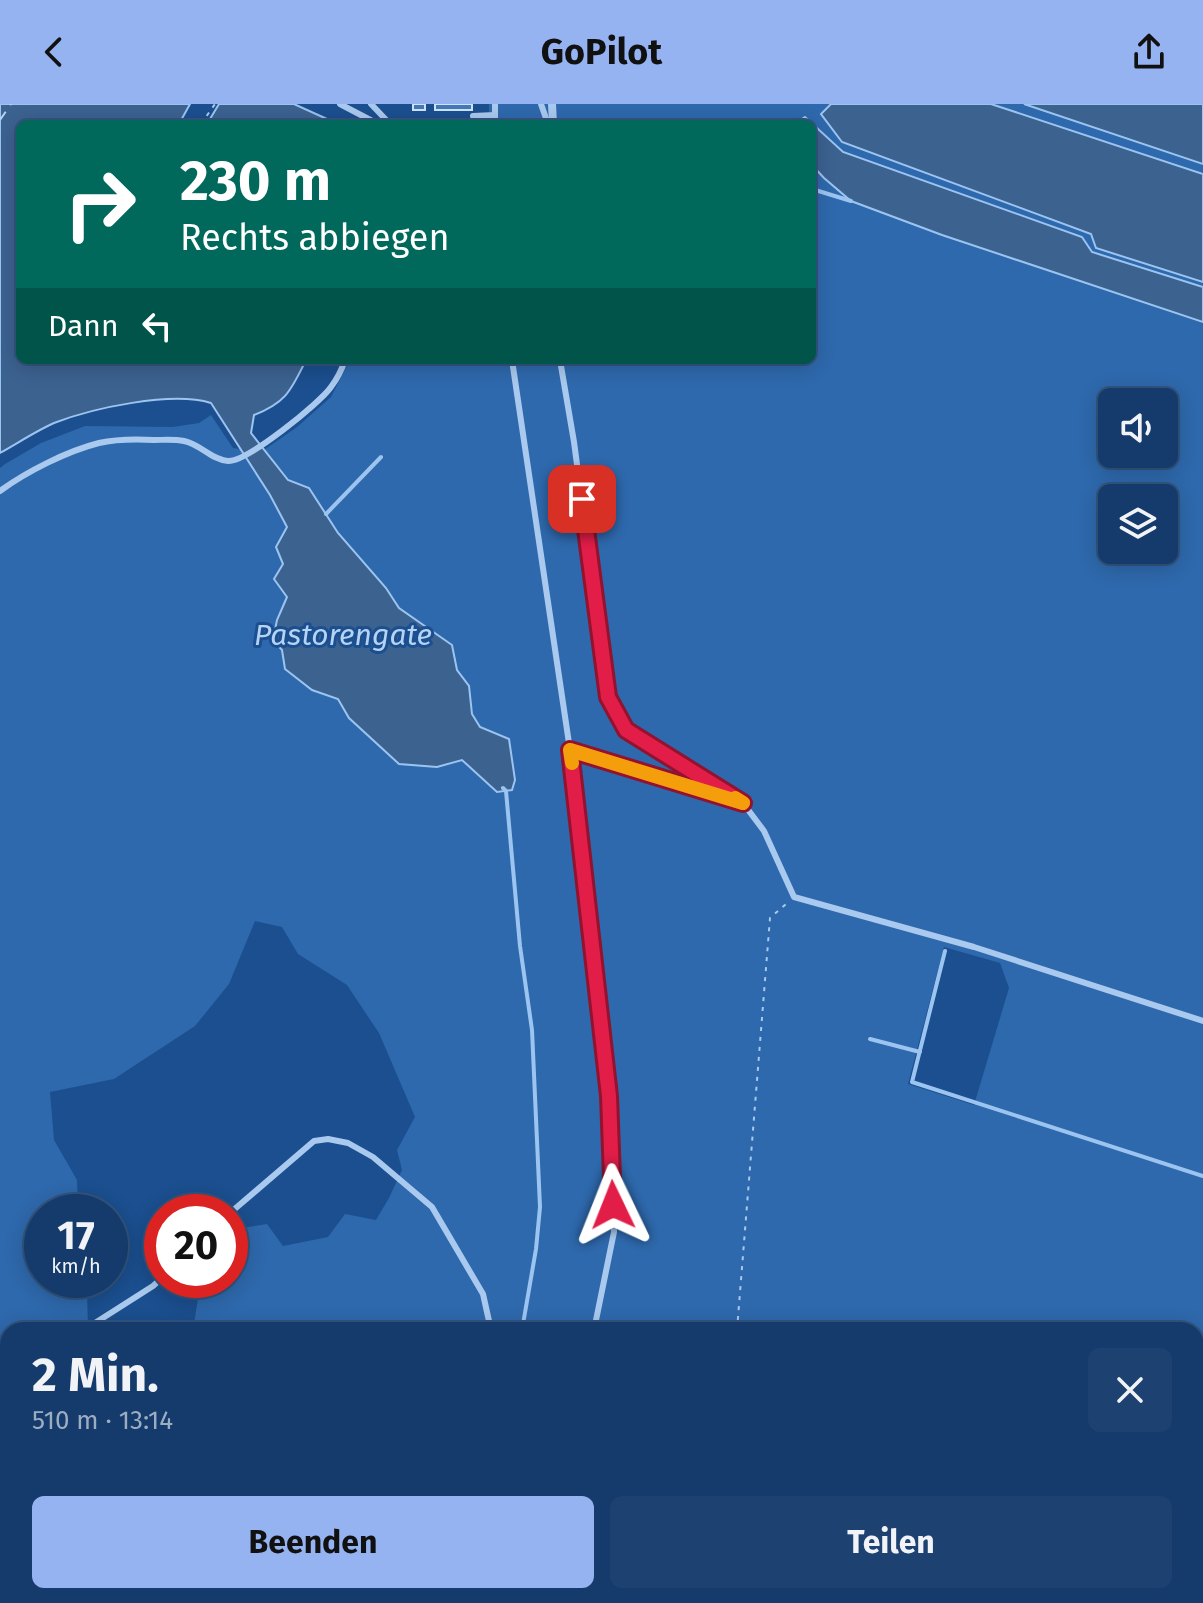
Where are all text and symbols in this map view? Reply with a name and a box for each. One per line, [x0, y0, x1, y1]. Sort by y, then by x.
icon: back [32, 30, 76, 74]
text: GoPilot [541, 30, 662, 74]
icon: share [1127, 30, 1171, 74]
text: 230 m [180, 148, 331, 215]
icon: right [48, 152, 152, 256]
text: Rechts abbiegen [180, 216, 450, 260]
icon: left [135, 304, 179, 348]
text: Dann [48, 308, 119, 344]
map controls [1098, 388, 1178, 564]
button: sound [1098, 388, 1178, 468]
pin [548, 465, 616, 533]
icon: arrive [560, 477, 604, 521]
button: layers [1098, 484, 1178, 564]
water label: Pastorengate [254, 617, 432, 653]
position arrow [571, 1163, 655, 1247]
speed limit sign: 20 [144, 1194, 248, 1298]
text: 17 [57, 1212, 95, 1260]
text: km/h [51, 1254, 101, 1278]
text: 2 Min. [32, 1346, 159, 1404]
button: close [1088, 1348, 1172, 1432]
text: 510 m · 13:14 [32, 1405, 173, 1436]
button: Beenden [32, 1496, 594, 1588]
button: Teilen [610, 1496, 1172, 1588]

